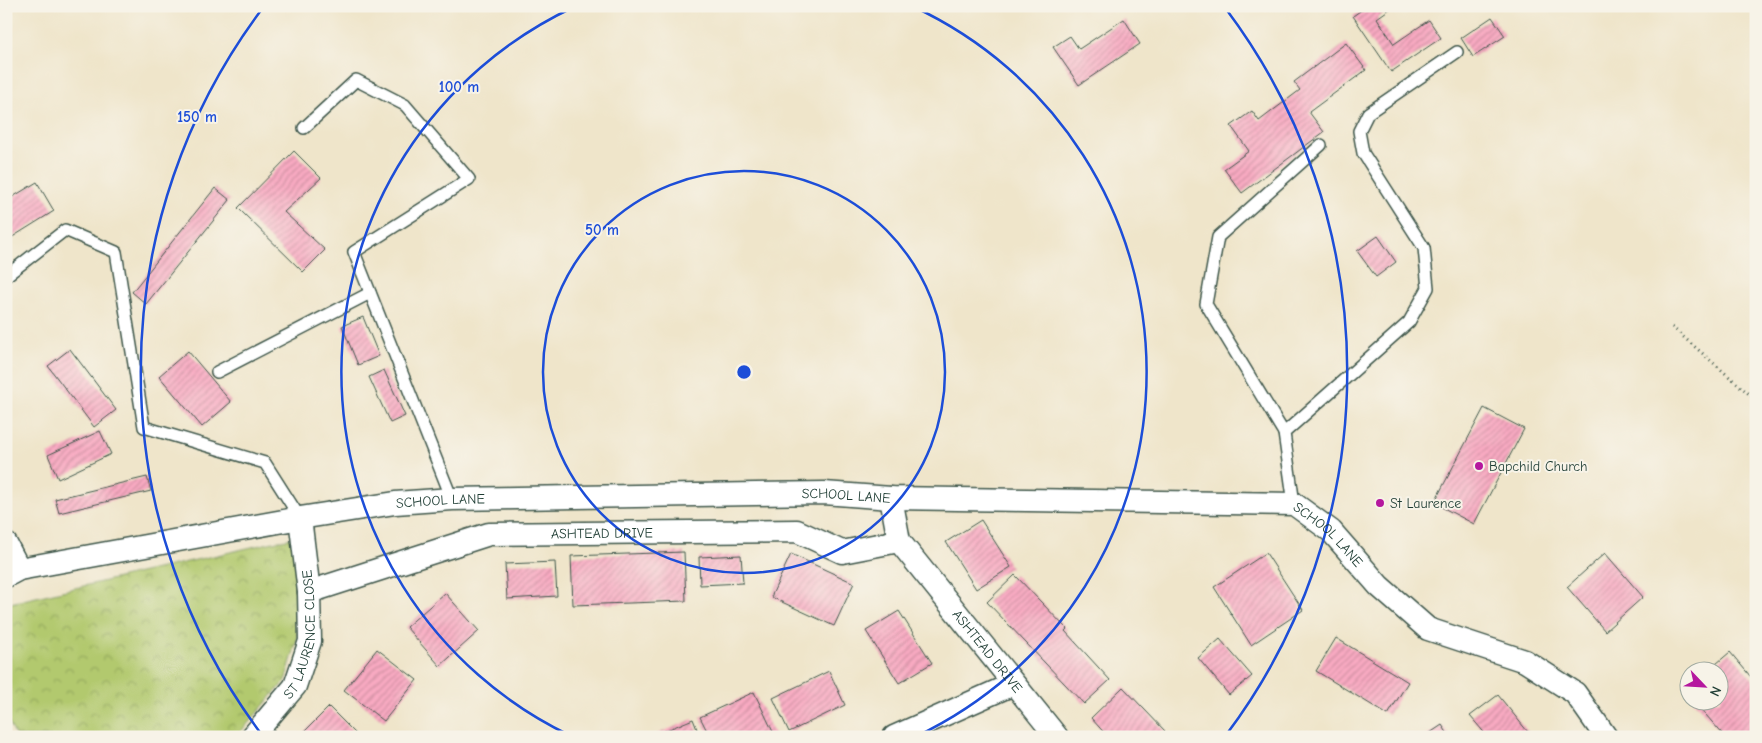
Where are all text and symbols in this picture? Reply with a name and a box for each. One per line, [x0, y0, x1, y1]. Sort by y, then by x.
text: 100 m [439, 78, 479, 96]
text: 150 m [177, 108, 217, 126]
text: 50 m [585, 221, 619, 239]
centre of rings [735, 363, 753, 381]
place label: Bapchild Church [1489, 458, 1588, 475]
marker: Bapchild Church [1473, 460, 1485, 472]
street label: SCHOOL LANE [802, 484, 891, 506]
street label: SCHOOL LANE [395, 490, 485, 511]
place label: St Laurence [1390, 495, 1461, 512]
marker: St Laurence [1374, 497, 1386, 509]
street label: SCHOOL LANE [1290, 498, 1367, 570]
street label: ASHTEAD DRIVE [551, 524, 653, 542]
street label: ST LAURENCE CLOSE [279, 569, 319, 702]
street label: ASHTEAD DRIVE [949, 606, 1026, 696]
north arrow [1680, 660, 1730, 710]
text: N [1706, 684, 1725, 699]

